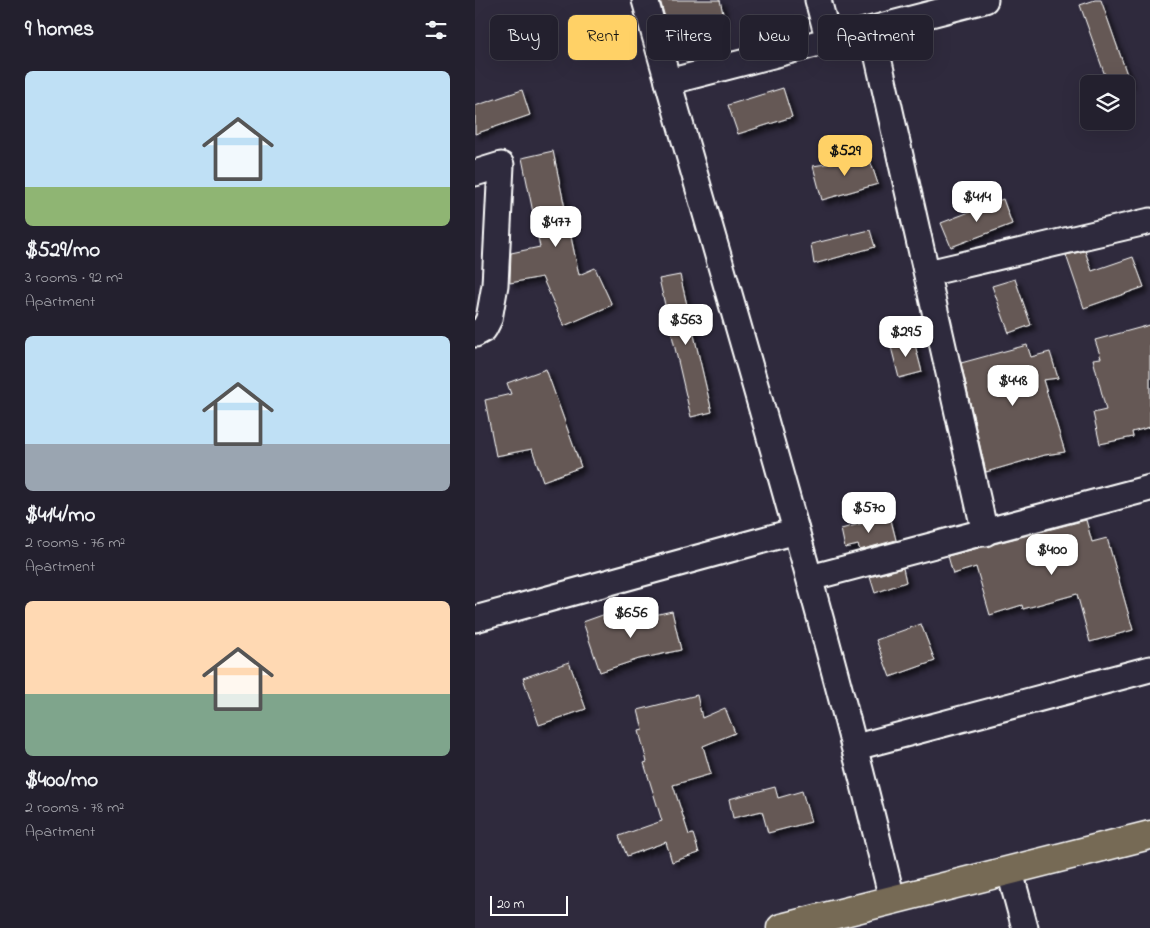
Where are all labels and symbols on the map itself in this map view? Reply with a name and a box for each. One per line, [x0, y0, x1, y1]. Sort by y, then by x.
pin: $529 [815, 134, 875, 177]
pin: $414 [947, 180, 1007, 223]
pin: $477 [526, 206, 586, 248]
pin: $563 [656, 304, 716, 346]
pin: $295 [876, 316, 936, 358]
pin: $448 [983, 364, 1043, 407]
pin: $570 [839, 492, 899, 534]
pin: $400 [1022, 534, 1082, 576]
pin: $656 [601, 596, 661, 639]
scale bar [490, 893, 567, 916]

